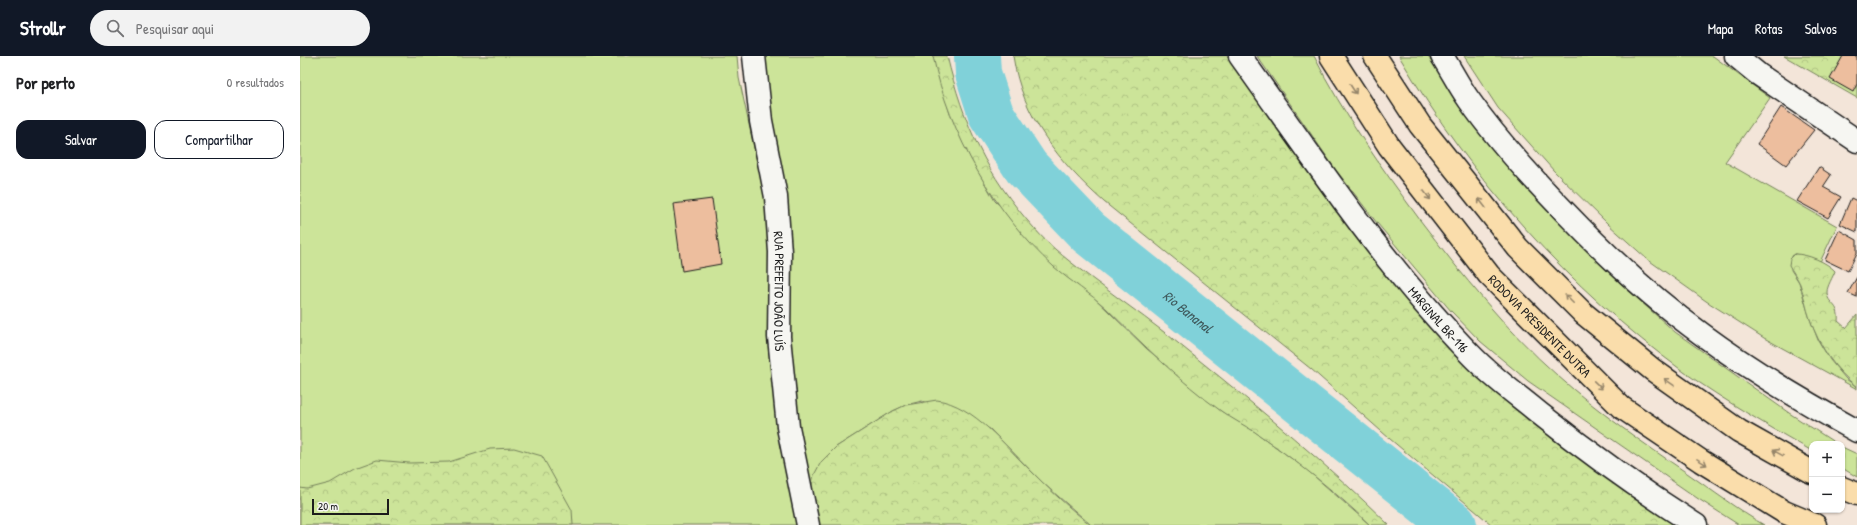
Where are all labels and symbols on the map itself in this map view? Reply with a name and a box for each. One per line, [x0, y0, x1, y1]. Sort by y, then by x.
one-way arrow [1349, 83, 1357, 95]
one-way arrow [1423, 190, 1432, 201]
one-way arrow [1478, 198, 1486, 209]
street label: RUA PREFEITO JOÃO LUÍS [770, 230, 789, 352]
street label: RODOVIA PRESIDENTE DUTRA [1484, 270, 1596, 382]
street label: MARGINAL BR-116 [1404, 283, 1473, 356]
water label: Rio Bananal [1159, 286, 1218, 338]
one-way arrow [1564, 294, 1574, 304]
one-way arrow [1664, 378, 1675, 386]
one-way arrow [1593, 380, 1603, 390]
one-way arrow [1772, 448, 1784, 456]
one-way arrow [1697, 458, 1708, 466]
scale bar [312, 497, 389, 516]

